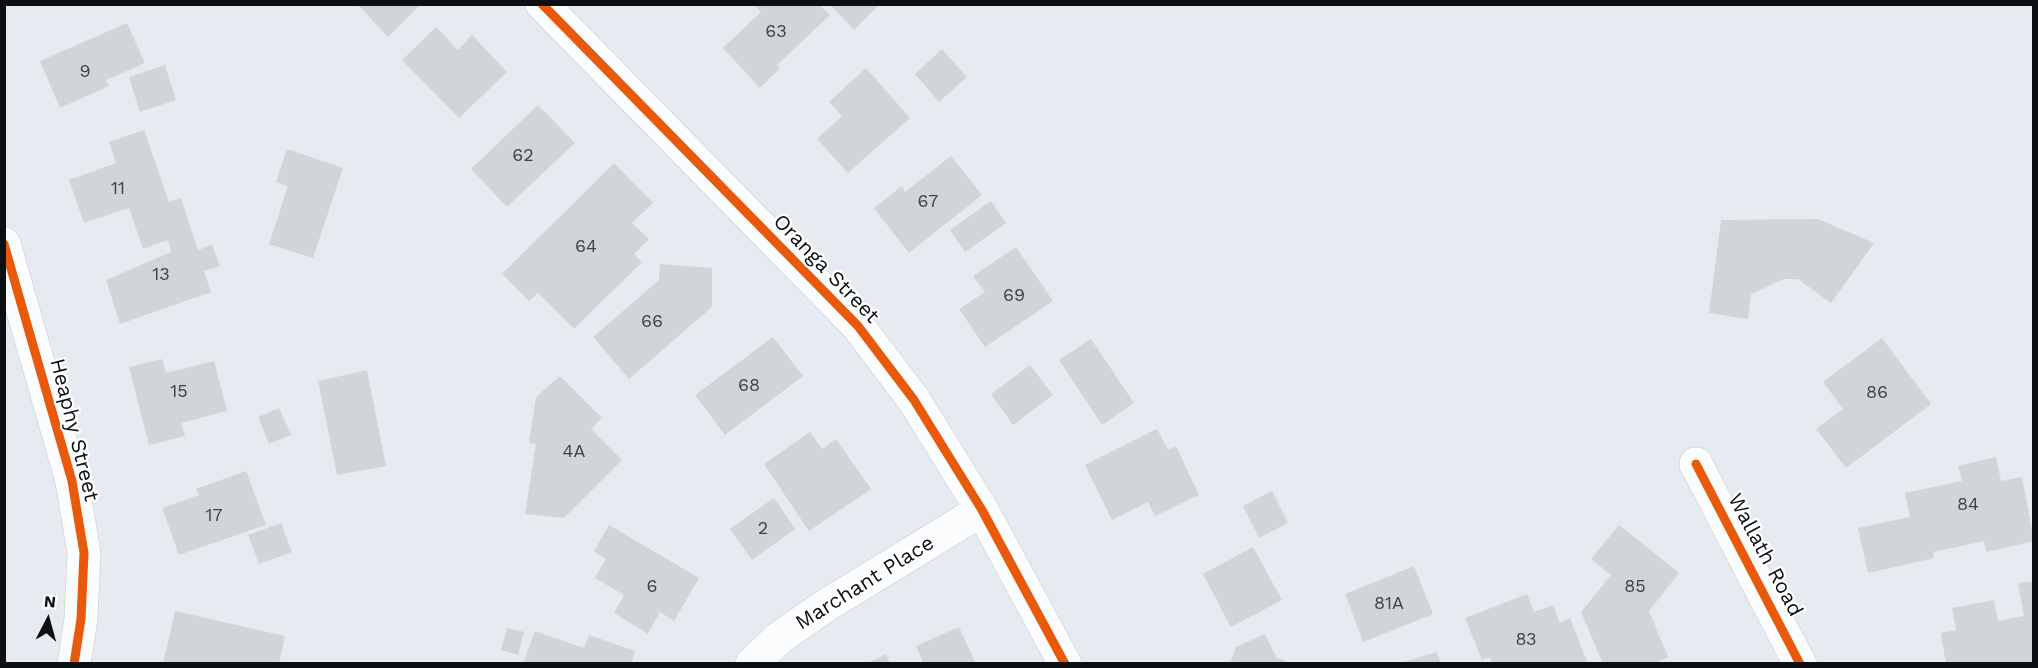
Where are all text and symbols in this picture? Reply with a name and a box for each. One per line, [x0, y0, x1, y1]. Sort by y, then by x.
house number: 63 [765, 21, 787, 43]
house number: 9 [79, 61, 91, 83]
house number: 62 [512, 145, 534, 167]
house number: 11 [111, 178, 125, 200]
house number: 67 [918, 191, 938, 213]
street label: Oranga Street [768, 209, 884, 329]
house number: 64 [575, 236, 597, 258]
house number: 13 [152, 264, 170, 286]
house number: 69 [1003, 285, 1025, 307]
house number: 66 [641, 311, 663, 333]
street label: Heaphy Street [44, 356, 104, 504]
house number: 68 [738, 375, 760, 397]
house number: 15 [170, 381, 188, 403]
house number: 86 [1866, 382, 1888, 404]
house number: 4A [563, 441, 585, 463]
street label: Wallath Road [1722, 489, 1808, 621]
house number: 84 [1957, 494, 1979, 516]
house number: 17 [205, 505, 223, 527]
house number: 2 [758, 518, 768, 540]
street label: Marchant Place [791, 530, 939, 636]
house number: 6 [647, 576, 657, 598]
house number: 85 [1624, 576, 1646, 598]
north arrow [18, 590, 78, 650]
text: N [43, 592, 57, 612]
house number: 81A [1374, 593, 1404, 615]
house number: 83 [1515, 629, 1537, 651]

